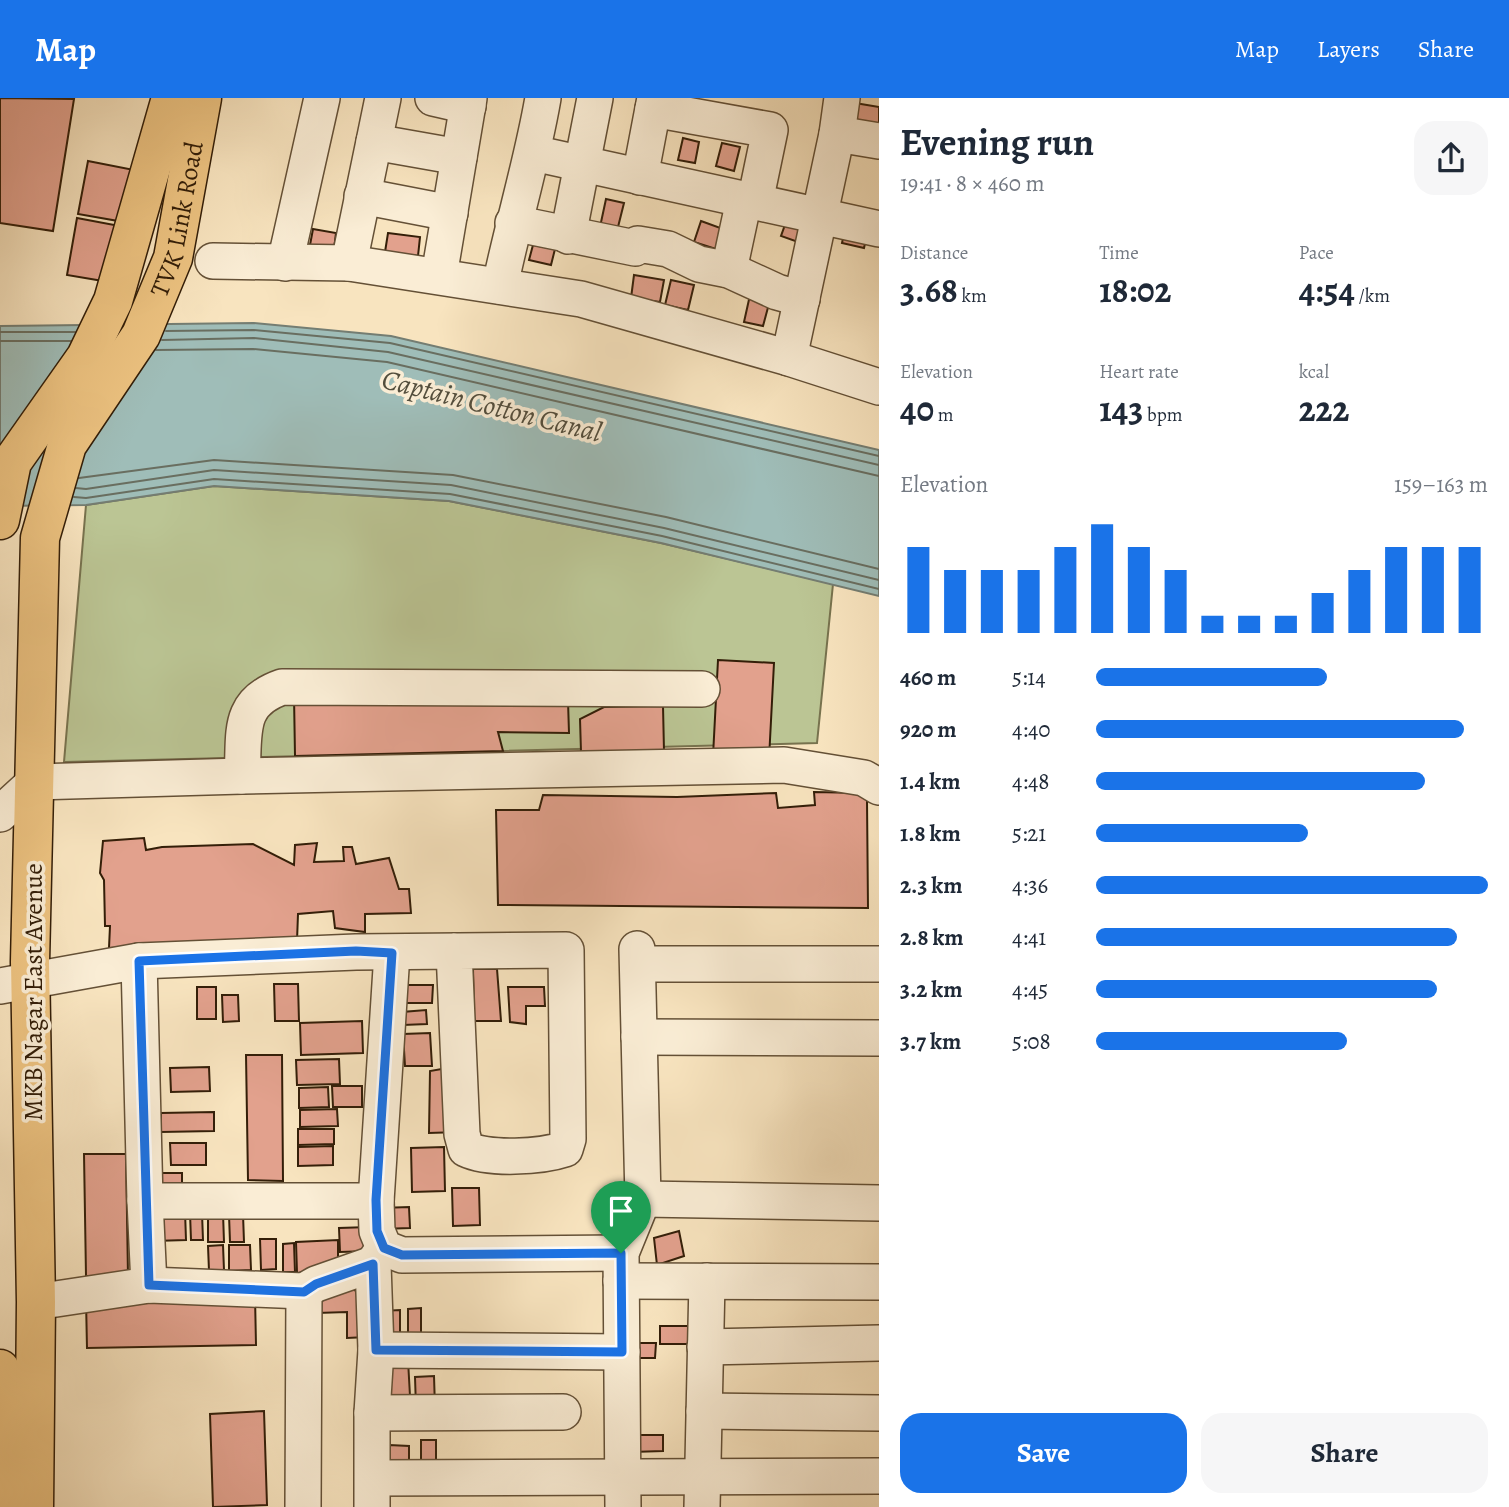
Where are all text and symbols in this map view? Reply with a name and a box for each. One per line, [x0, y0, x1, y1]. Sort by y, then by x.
text: Map [35, 27, 96, 72]
text: Map [1235, 33, 1279, 65]
text: Layers [1317, 33, 1380, 65]
text: Share [1418, 33, 1474, 65]
text: Evening run [900, 116, 1094, 168]
button: share [1414, 121, 1488, 195]
street label: TVK Link Road [142, 139, 212, 302]
text: 19:41 · 8 × 460 m [900, 168, 1045, 199]
text: Distance [900, 240, 968, 266]
text: Time [1099, 240, 1139, 266]
text: Pace [1299, 240, 1334, 266]
text: 3.68 [900, 266, 958, 314]
text: 18:02 [1099, 266, 1172, 314]
text: 4:54 [1299, 266, 1355, 314]
text: km [958, 283, 987, 309]
text: /km [1355, 283, 1390, 309]
text: Elevation [900, 359, 973, 385]
text: Heart rate [1099, 359, 1179, 385]
text: kcal [1299, 359, 1329, 385]
water label: Captain Cotton Canal [378, 360, 606, 452]
text: 40 [900, 385, 934, 433]
text: 143 [1099, 385, 1143, 433]
text: 222 [1299, 385, 1349, 433]
text: m [934, 402, 954, 428]
text: bpm [1143, 402, 1183, 428]
text: Elevation [900, 469, 988, 500]
text: 159–163 m [1394, 469, 1488, 500]
text: 460 m [900, 662, 956, 693]
text: 5:14 [1012, 662, 1046, 693]
text: 920 m [900, 714, 957, 745]
text: 4:40 [1012, 714, 1051, 745]
text: 1.4 km [900, 766, 961, 797]
text: 4:48 [1012, 766, 1049, 797]
text: 1.8 km [900, 818, 961, 849]
text: 5:21 [1012, 818, 1046, 849]
street label: MKB Nagar East Avenue [16, 863, 51, 1121]
text: 2.3 km [900, 870, 963, 901]
text: 4:36 [1012, 870, 1048, 901]
text: 2.8 km [900, 922, 964, 953]
text: 4:41 [1012, 922, 1046, 953]
text: 3.2 km [900, 974, 963, 1005]
text: 4:45 [1012, 974, 1048, 1005]
text: 3.7 km [900, 1026, 961, 1057]
text: 5:08 [1012, 1026, 1051, 1057]
pin [591, 1181, 651, 1253]
icon: arrive [602, 1192, 640, 1230]
button: Save [900, 1413, 1187, 1493]
button: Share [1201, 1413, 1488, 1493]

